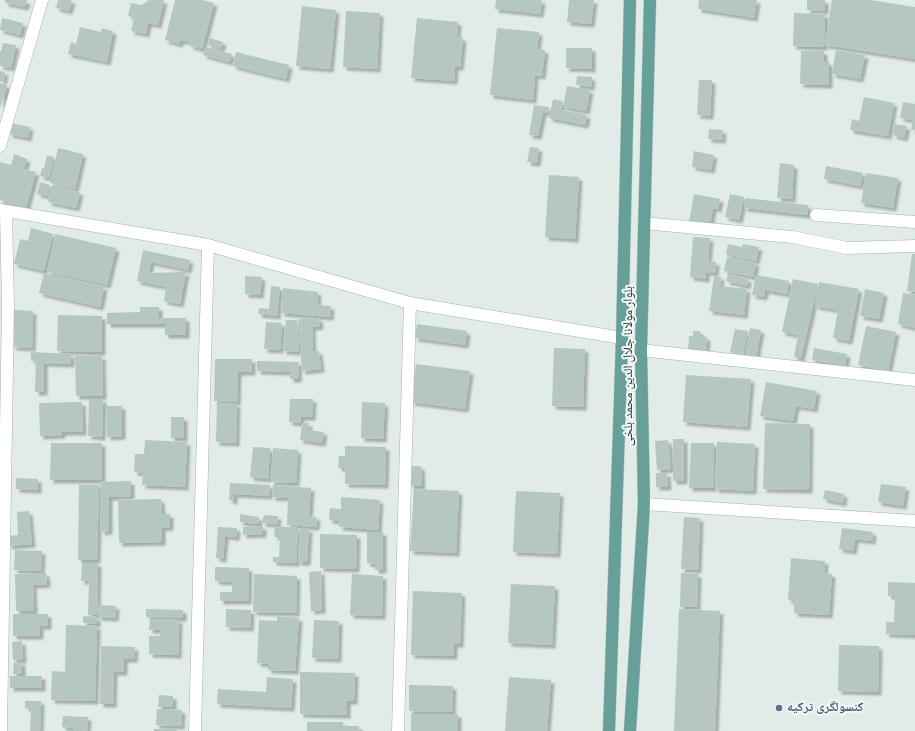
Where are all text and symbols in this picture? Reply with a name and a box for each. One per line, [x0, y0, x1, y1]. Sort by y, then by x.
street label: بلوار مولانا جلال الدین محمد بلخی [621, 286, 637, 446]
place label: کنسولگری ترکیه [787, 700, 864, 716]
marker: کنسولگری ترکیه [774, 703, 784, 713]

